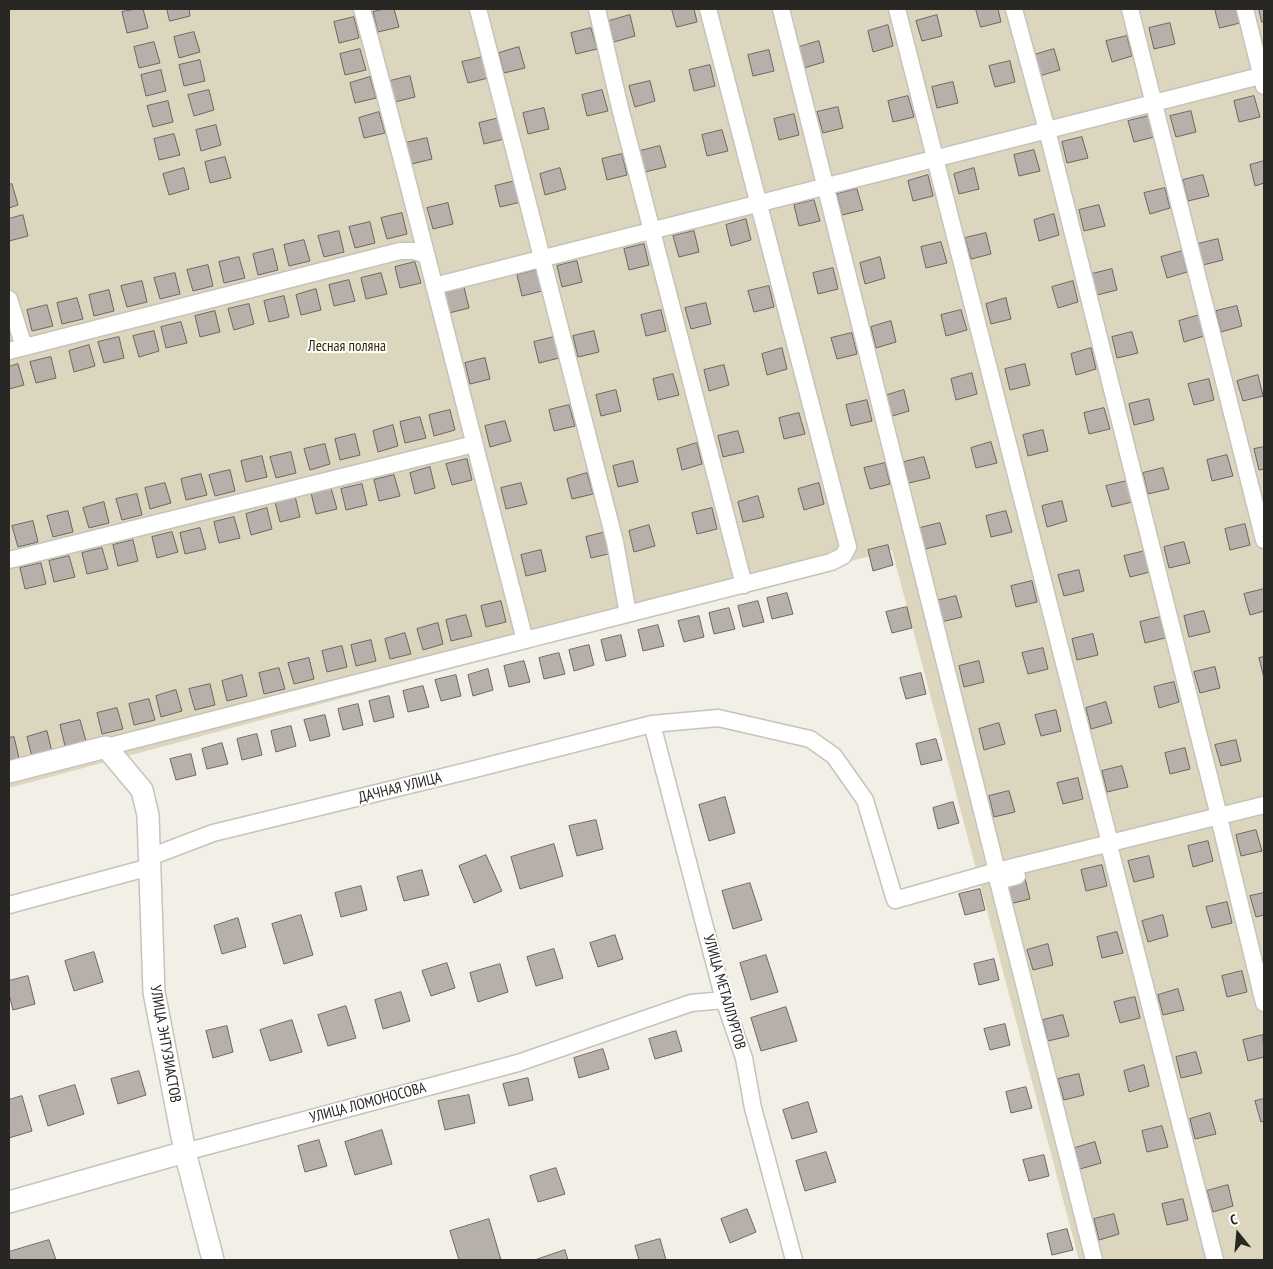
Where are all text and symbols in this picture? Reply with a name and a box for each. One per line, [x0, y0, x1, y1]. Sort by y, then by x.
park label: Лесная поляна [308, 338, 386, 356]
street label: ДАЧНАЯ УЛИЦА [356, 769, 444, 807]
street label: УЛИЦА МЕТАЛЛУРГОВ [699, 933, 749, 1051]
street label: УЛИЦА ЭНТУЗИАСТОВ [146, 984, 184, 1104]
street label: УЛИЦА ЛОМОНОСОВА [308, 1079, 428, 1127]
north arrow [1213, 1209, 1263, 1259]
text: С [1228, 1210, 1239, 1229]

